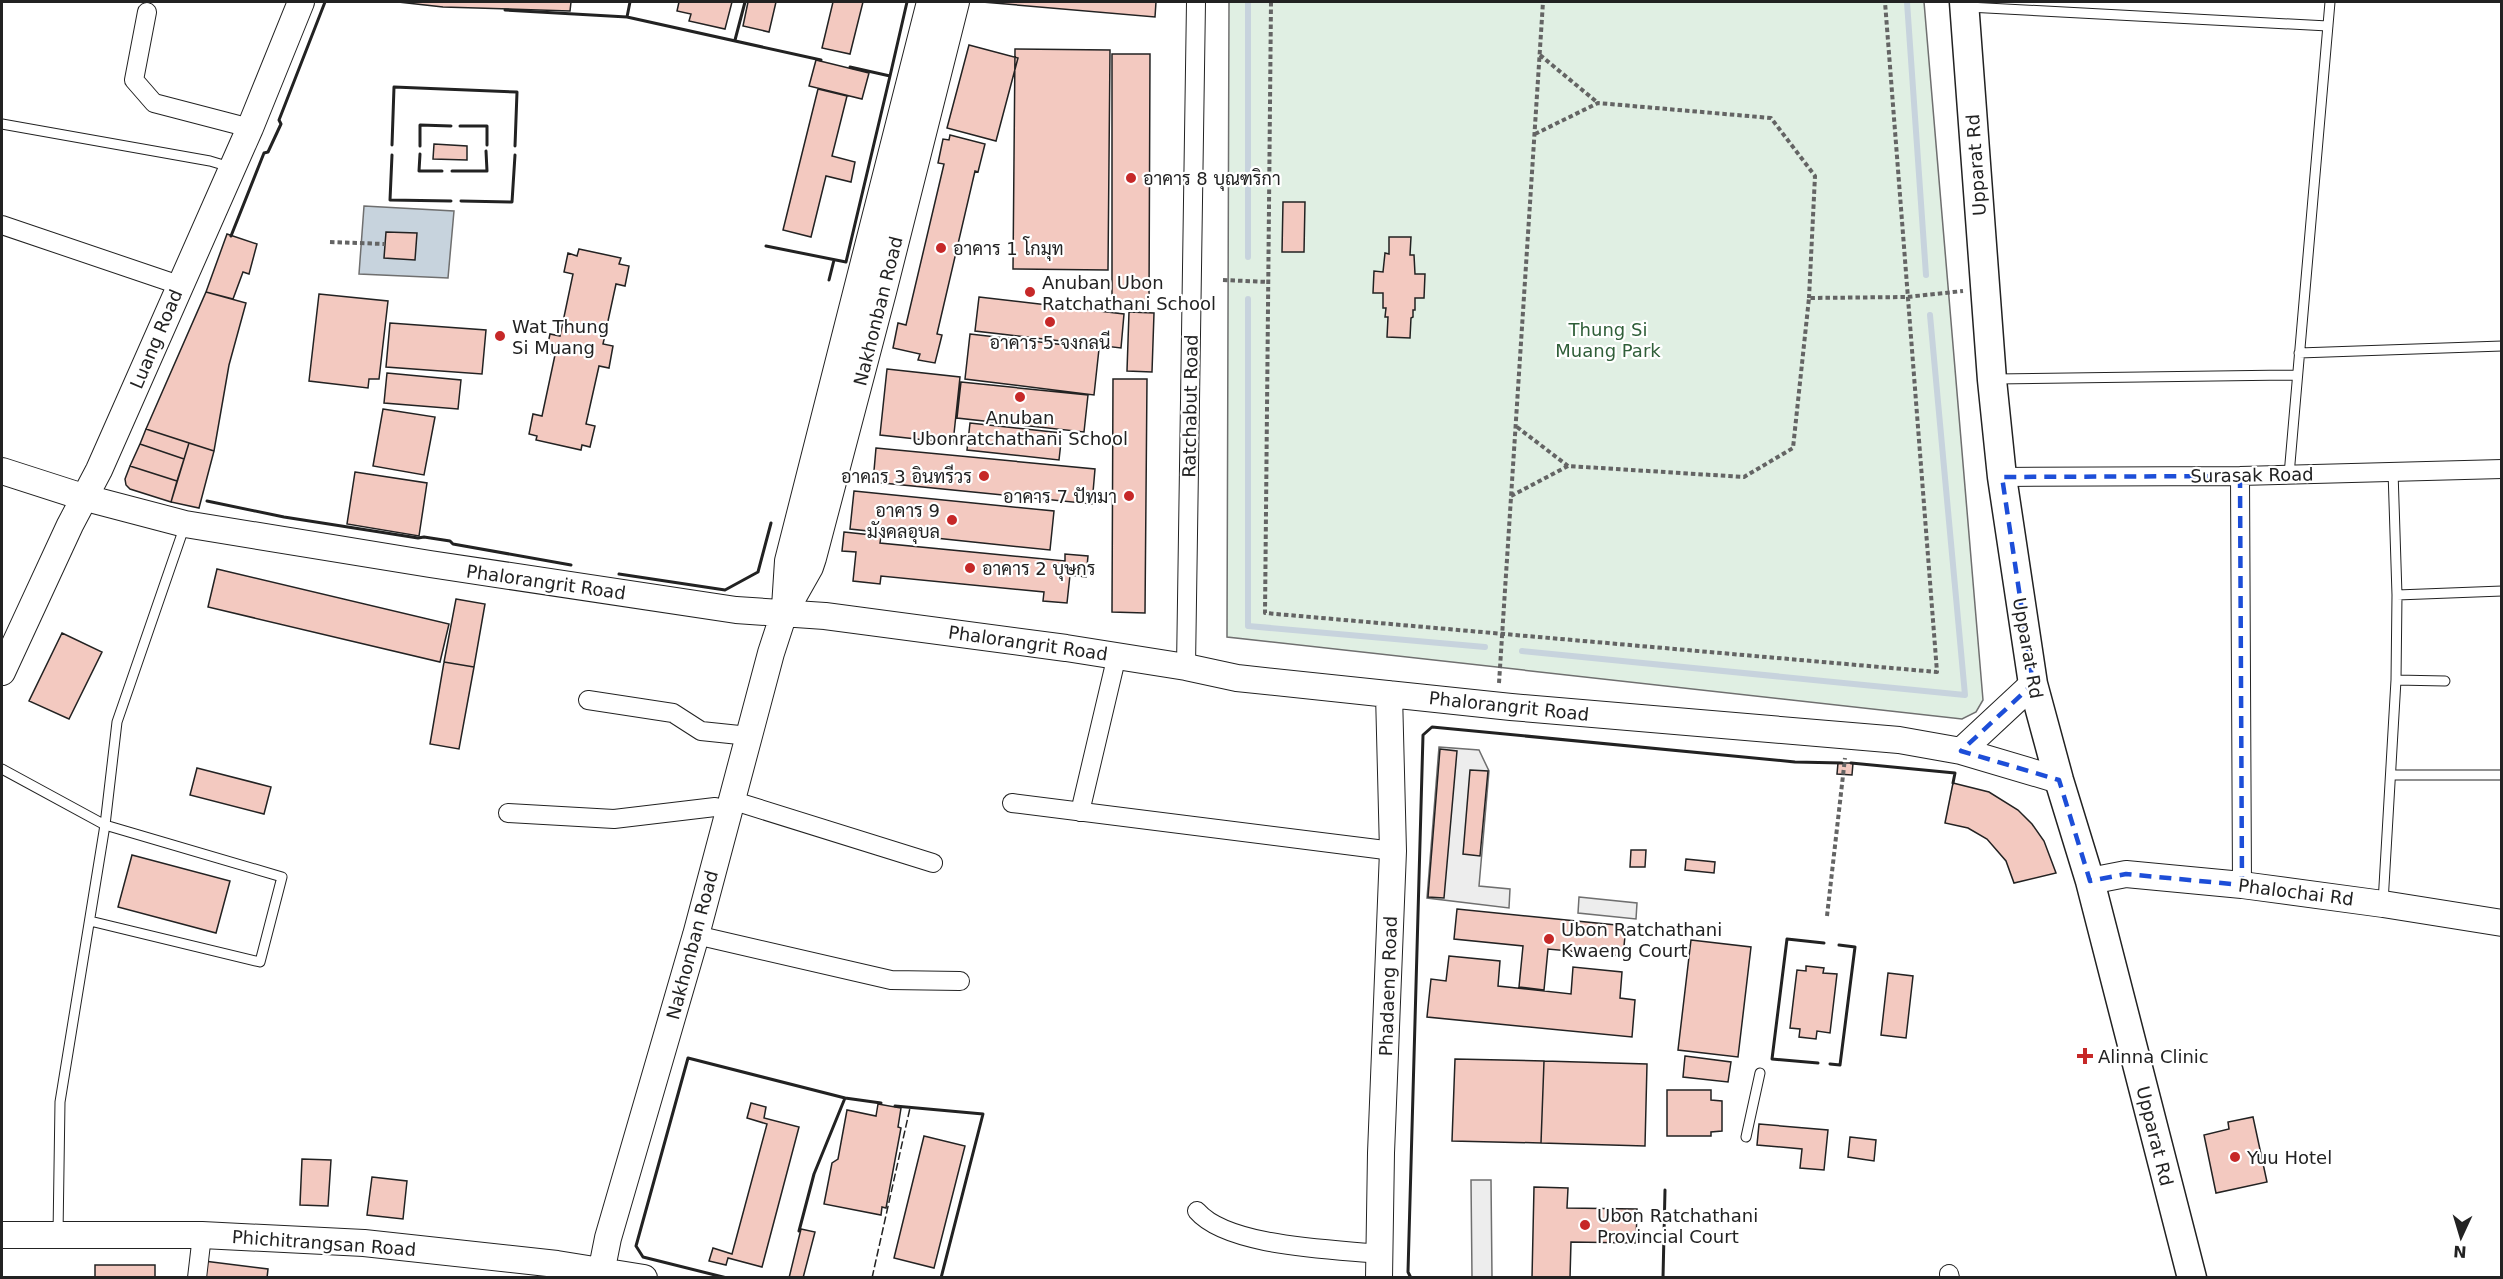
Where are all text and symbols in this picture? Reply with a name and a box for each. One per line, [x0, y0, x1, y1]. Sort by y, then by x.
street label: Upparat Rd [1962, 113, 1990, 217]
place label: อาคาร 8 บุณฑริกา [1143, 168, 1281, 191]
marker: อาคาร 8 บุณฑริกา [1124, 171, 1138, 185]
street label: Nakhonban Road [849, 234, 907, 388]
place label: อาคาร 1 โกมุท [953, 236, 1064, 261]
marker: อาคาร 1 โกมุท [934, 241, 948, 255]
place label: Anuban Ubon Ratchathani School [1042, 272, 1216, 314]
marker: Anuban Ubon Ratchathani School [1023, 285, 1037, 299]
street label: Luang Road [126, 286, 186, 392]
marker: อาคาร 5 จงกลนี [1043, 315, 1057, 329]
place label: Wat Thung Si Muang [512, 316, 609, 358]
park label: Thung Si Muang Park [1555, 319, 1661, 361]
marker: Wat Thung Si Muang [493, 329, 507, 343]
place label: อาคาร 5 จงกลนี [990, 330, 1110, 353]
street label: Ratchabut Road [1178, 334, 1202, 478]
marker: Anuban Ubonratchathani School [1013, 390, 1027, 404]
place label: Anuban Ubonratchathani School [912, 407, 1128, 449]
street label: Surasak Road [2190, 463, 2314, 487]
place label: อาคาร 3 อินทรีวร [841, 464, 972, 487]
marker: อาคาร 3 อินทรีวร [977, 469, 991, 483]
place label: อาคาร 7 ปัทมา [1003, 486, 1117, 507]
marker: อาคาร 7 ปัทมา [1122, 489, 1136, 503]
place label: อาคาร 9 มังคลอุบล [867, 500, 940, 544]
marker: อาคาร 9 มังคลอุบล [945, 513, 959, 527]
place label: อาคาร 2 บุษกร [982, 558, 1096, 581]
street label: Phalorangrit Road [465, 560, 627, 604]
marker: อาคาร 2 บุษกร [963, 561, 977, 575]
street label: Upparat Rd [2009, 596, 2047, 700]
street label: Phalorangrit Road [947, 621, 1109, 665]
street label: Phalorangrit Road [1428, 687, 1590, 725]
street label: Nakhonban Road [662, 868, 722, 1022]
street label: Phalochai Rd [2237, 874, 2355, 910]
street label: Phadaeng Road [1375, 915, 1401, 1057]
place label: Ubon Ratchathani Kwaeng Court [1561, 919, 1722, 961]
marker: Ubon Ratchathani Kwaeng Court [1542, 932, 1556, 946]
place label: Alinna Clinic [2098, 1046, 2209, 1067]
marker: Alinna Clinic [2076, 1047, 2094, 1065]
street label: Upparat Rd [2132, 1084, 2178, 1188]
place label: Yuu Hotel [2246, 1147, 2332, 1168]
marker: Yuu Hotel [2228, 1150, 2242, 1164]
place label: Ubon Ratchathani Provincial Court [1597, 1205, 1758, 1247]
north arrow [2431, 1207, 2491, 1267]
marker: Ubon Ratchathani Provincial Court [1578, 1218, 1592, 1232]
street label: Phichitrangsan Road [231, 1226, 417, 1260]
text: N [2453, 1242, 2467, 1261]

